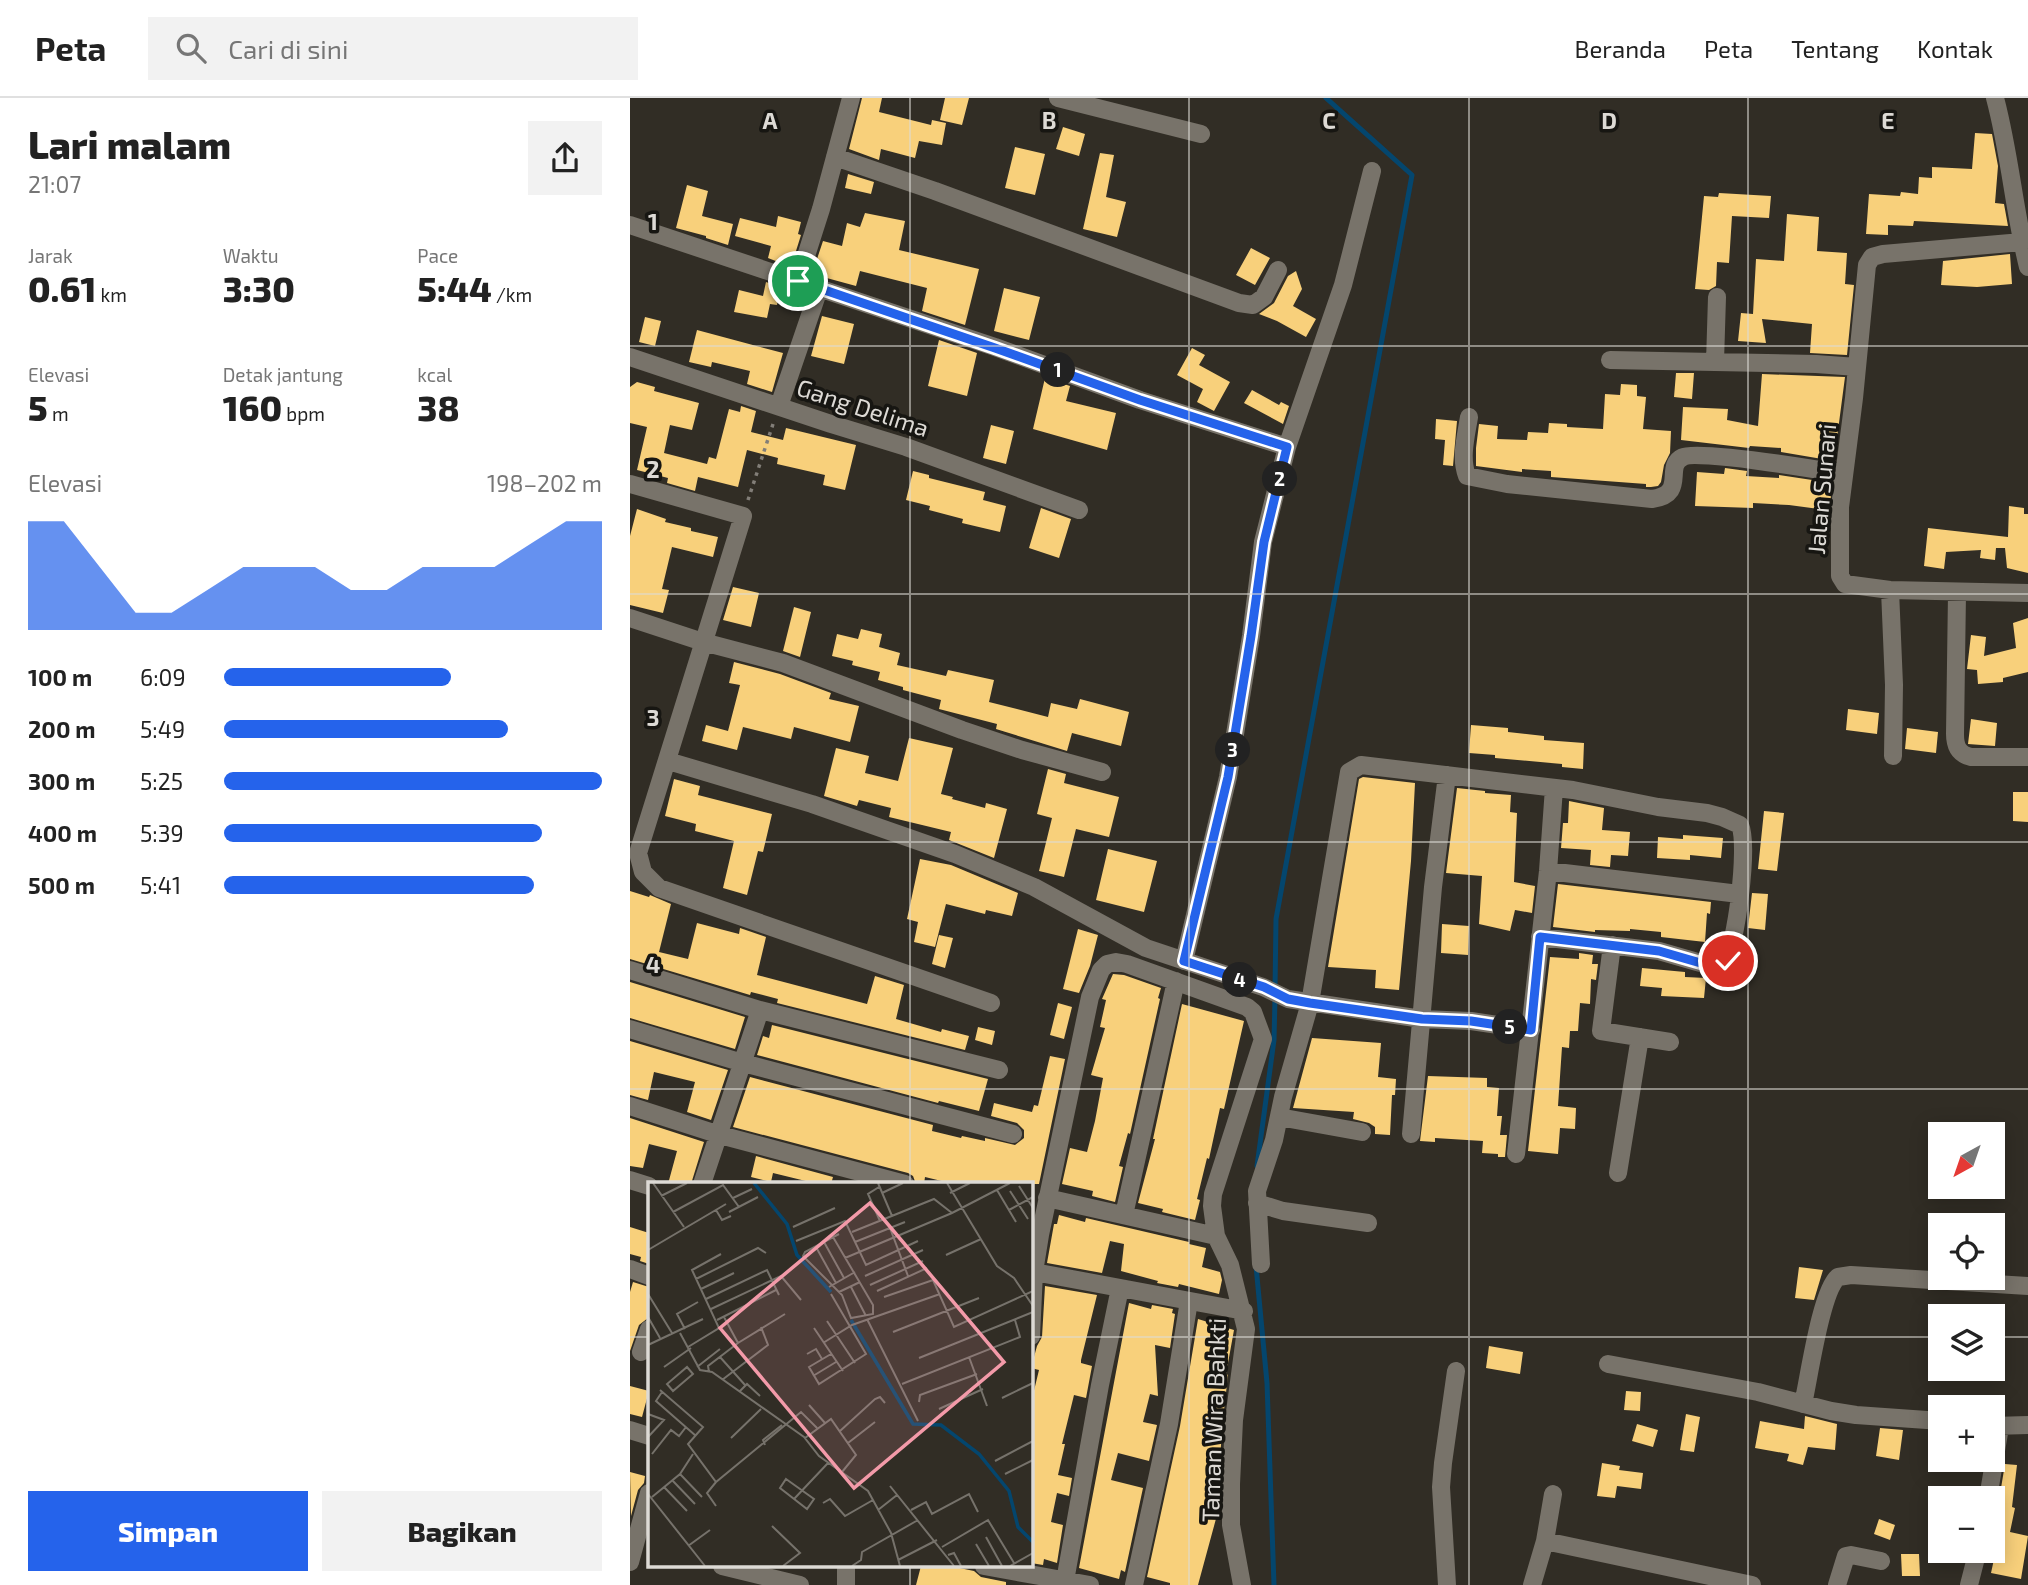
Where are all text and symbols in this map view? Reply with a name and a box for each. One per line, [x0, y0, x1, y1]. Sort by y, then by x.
search box [148, 17, 638, 80]
text: Peta [35, 28, 106, 68]
icon: search [172, 29, 210, 67]
text: Cari di sini [228, 33, 348, 64]
text: Beranda [1575, 34, 1666, 63]
text: Peta [1704, 34, 1753, 63]
text: Tentang [1791, 34, 1879, 63]
text: Kontak [1917, 34, 1993, 63]
text: A [762, 106, 778, 134]
text: B [1042, 106, 1056, 134]
text: C [1322, 106, 1336, 134]
text: D [1601, 106, 1617, 134]
text: E [1881, 106, 1895, 134]
text: Lari malam [28, 121, 231, 167]
button: share [528, 121, 602, 195]
text: 21:07 [28, 170, 81, 198]
text: 1 [648, 207, 658, 235]
text: Jarak [28, 244, 73, 267]
text: Waktu [223, 244, 279, 267]
text: Pace [417, 244, 458, 267]
pin [768, 251, 828, 311]
icon: arrive [779, 262, 817, 300]
text: 0.61 [28, 267, 96, 309]
text: 3:30 [223, 267, 295, 309]
text: 5:44 [417, 267, 492, 309]
text: km [96, 283, 127, 306]
text: /km [492, 283, 532, 306]
pin: 1 [1040, 352, 1076, 388]
text: 1 [1053, 358, 1062, 381]
text: Elevasi [28, 363, 89, 386]
text: Detak jantung [223, 363, 343, 386]
text: kcal [417, 363, 452, 386]
street label: Gang Delima [793, 372, 933, 442]
text: 5 [28, 386, 48, 428]
text: 160 [223, 386, 282, 428]
text: 38 [417, 386, 460, 428]
text: m [48, 402, 69, 425]
text: bpm [282, 402, 325, 425]
street label: Jalan Sunari [1801, 423, 1841, 555]
text: 2 [646, 455, 660, 483]
pin: 2 [1262, 462, 1298, 496]
text: 2 [1274, 467, 1285, 490]
text: Elevasi [28, 469, 102, 497]
text: 198–202 m [487, 469, 602, 497]
text: 100 m [28, 663, 92, 691]
text: 6:09 [140, 663, 186, 691]
text: 3 [646, 703, 660, 731]
text: 200 m [28, 715, 96, 743]
text: 5:49 [140, 715, 185, 743]
pin: 3 [1216, 732, 1250, 768]
text: 3 [1227, 738, 1238, 761]
text: 300 m [28, 767, 95, 795]
text: 5:25 [140, 767, 183, 795]
text: 400 m [28, 819, 97, 847]
text: 5:39 [140, 819, 184, 847]
text: 500 m [28, 871, 95, 899]
text: 5:41 [140, 871, 181, 899]
pin [1698, 931, 1758, 991]
icon: check [1709, 942, 1747, 980]
text: 4 [646, 950, 660, 978]
pin: 4 [1222, 962, 1258, 998]
text: 4 [1233, 968, 1246, 991]
pin: 5 [1492, 1010, 1528, 1044]
text: 5 [1504, 1015, 1515, 1038]
north arrow [1928, 1122, 2006, 1199]
map controls [1928, 1122, 2005, 1563]
inset map [648, 1182, 1032, 1568]
button: locate [1928, 1213, 2005, 1290]
button: layers [1928, 1304, 2005, 1381]
street label: Taman Wira Bahkti [1195, 1317, 1231, 1523]
button: + [1928, 1395, 2005, 1472]
button: − [1928, 1486, 2005, 1563]
button: Simpan [28, 1491, 308, 1571]
button: Bagikan [322, 1491, 602, 1571]

